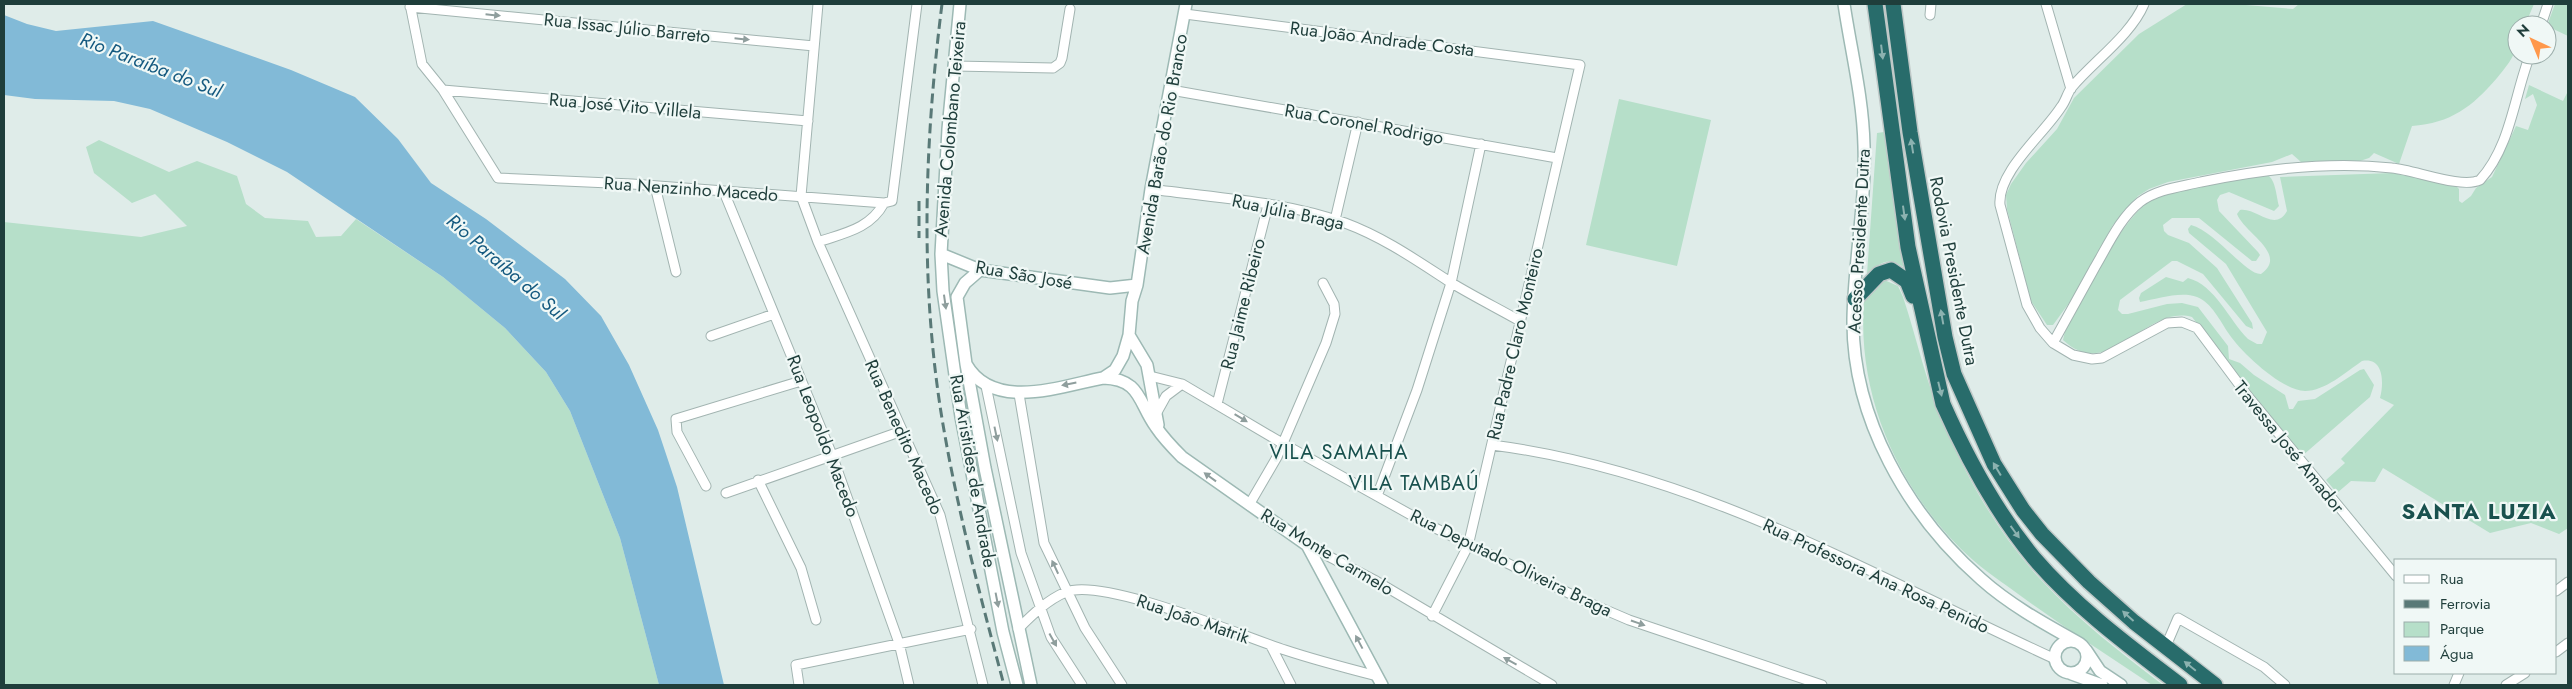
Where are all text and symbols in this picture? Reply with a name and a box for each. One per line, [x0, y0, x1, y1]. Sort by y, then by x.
street label: Rua Issac Júlio Barreto [543, 6, 712, 50]
one-way arrow [485, 11, 501, 19]
street label: Rua João Andrade Costa [1288, 15, 1476, 63]
north arrow [2507, 15, 2557, 65]
street label: Avenida Colombano Teixeira [928, 20, 972, 238]
text: N [2512, 20, 2534, 42]
water label: Rio Paraíba do Sul [76, 26, 226, 105]
street label: Avenida Barão do Rio Branco [1130, 32, 1194, 256]
one-way arrow [734, 35, 750, 43]
one-way arrow [1878, 44, 1886, 60]
street label: Rua José Vito Villela [548, 86, 702, 126]
street label: Rua Coronel Rodrigo [1283, 97, 1446, 151]
one-way arrow [1908, 138, 1916, 154]
street label: Acesso Presidente Dutra [1841, 148, 1877, 334]
street label: Rua Nenzinho Macedo [603, 170, 779, 208]
street label: Rodovia Presidente Dutra [1923, 174, 1985, 368]
street label: Rua Júlia Braga [1230, 187, 1346, 237]
one-way arrow [1900, 205, 1908, 221]
water label: Rio Paraíba do Sul [441, 208, 572, 327]
street label: Rua Jaime Ribeiro [1214, 235, 1272, 372]
street label: Rua Padre Claro Monteiro [1480, 245, 1550, 443]
street label: Rua São José [973, 254, 1075, 296]
one-way arrow [941, 295, 949, 311]
one-way arrow [1937, 309, 1945, 325]
street label: Rua Leopoldo Macedo [780, 351, 866, 521]
street label: Rua Benedito Macedo [858, 355, 950, 519]
street label: Rua Aristides de Andrade [943, 372, 1003, 570]
street label: Travessa José Amador [2227, 375, 2351, 520]
one-way arrow [1061, 381, 1077, 389]
one-way arrow [1936, 382, 1944, 397]
one-way arrow [1234, 414, 1247, 423]
one-way arrow [992, 426, 1000, 441]
district label: VILA SAMAHA [1270, 438, 1408, 467]
one-way arrow [1993, 462, 2002, 476]
district label: VILA TAMBAÚ [1348, 469, 1480, 498]
one-way arrow [1204, 471, 1217, 482]
district label: SANTA LUZIA [2401, 495, 2557, 527]
street label: Rua Monte Carmelo [1256, 502, 1398, 602]
street label: Rua Deputado Oliveira Braga [1406, 503, 1616, 623]
street label: Rua Professora Ana Rosa Penido [1758, 512, 1994, 640]
one-way arrow [2010, 525, 2020, 539]
legend [2394, 559, 2557, 674]
one-way arrow [1051, 560, 1059, 574]
text: Rua [2440, 568, 2464, 590]
street label: Rua João Matrik [1133, 587, 1253, 651]
one-way arrow [993, 593, 1001, 609]
text: Ferrovia [2440, 593, 2491, 615]
one-way arrow [2121, 610, 2134, 621]
text: Parque [2440, 618, 2484, 640]
one-way arrow [1631, 619, 1646, 627]
one-way arrow [1049, 634, 1058, 647]
one-way arrow [1355, 635, 1363, 649]
text: Água [2440, 643, 2474, 665]
one-way arrow [1503, 657, 1516, 666]
one-way arrow [2184, 660, 2197, 671]

